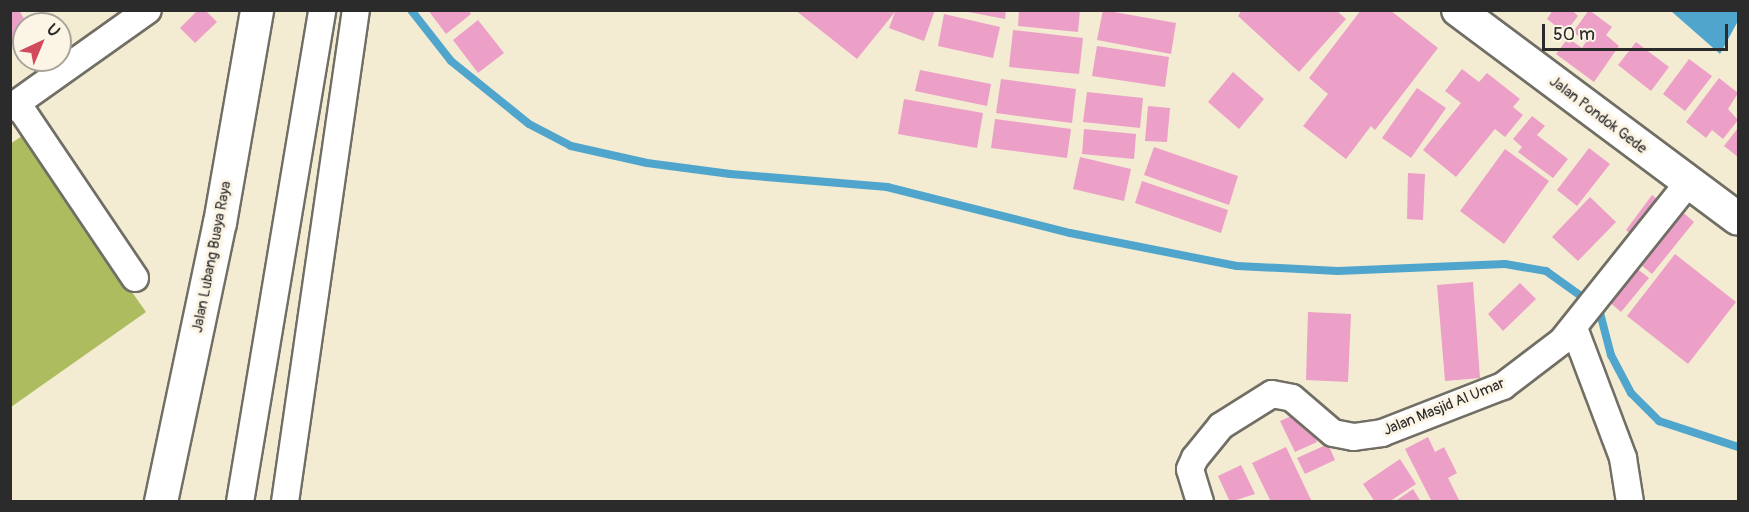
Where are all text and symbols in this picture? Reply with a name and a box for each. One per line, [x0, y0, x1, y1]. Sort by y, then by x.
north arrow [12, 12, 72, 72]
scale bar [1545, 12, 1731, 50]
text: U [42, 20, 64, 41]
text: 50 m [1553, 23, 1595, 46]
street label: Jalan Pondok Gede [1546, 72, 1650, 158]
street label: Jalan Lubang Buaya Raya [188, 180, 236, 334]
street label: Jalan Masjid Al Umar [1381, 374, 1507, 440]

